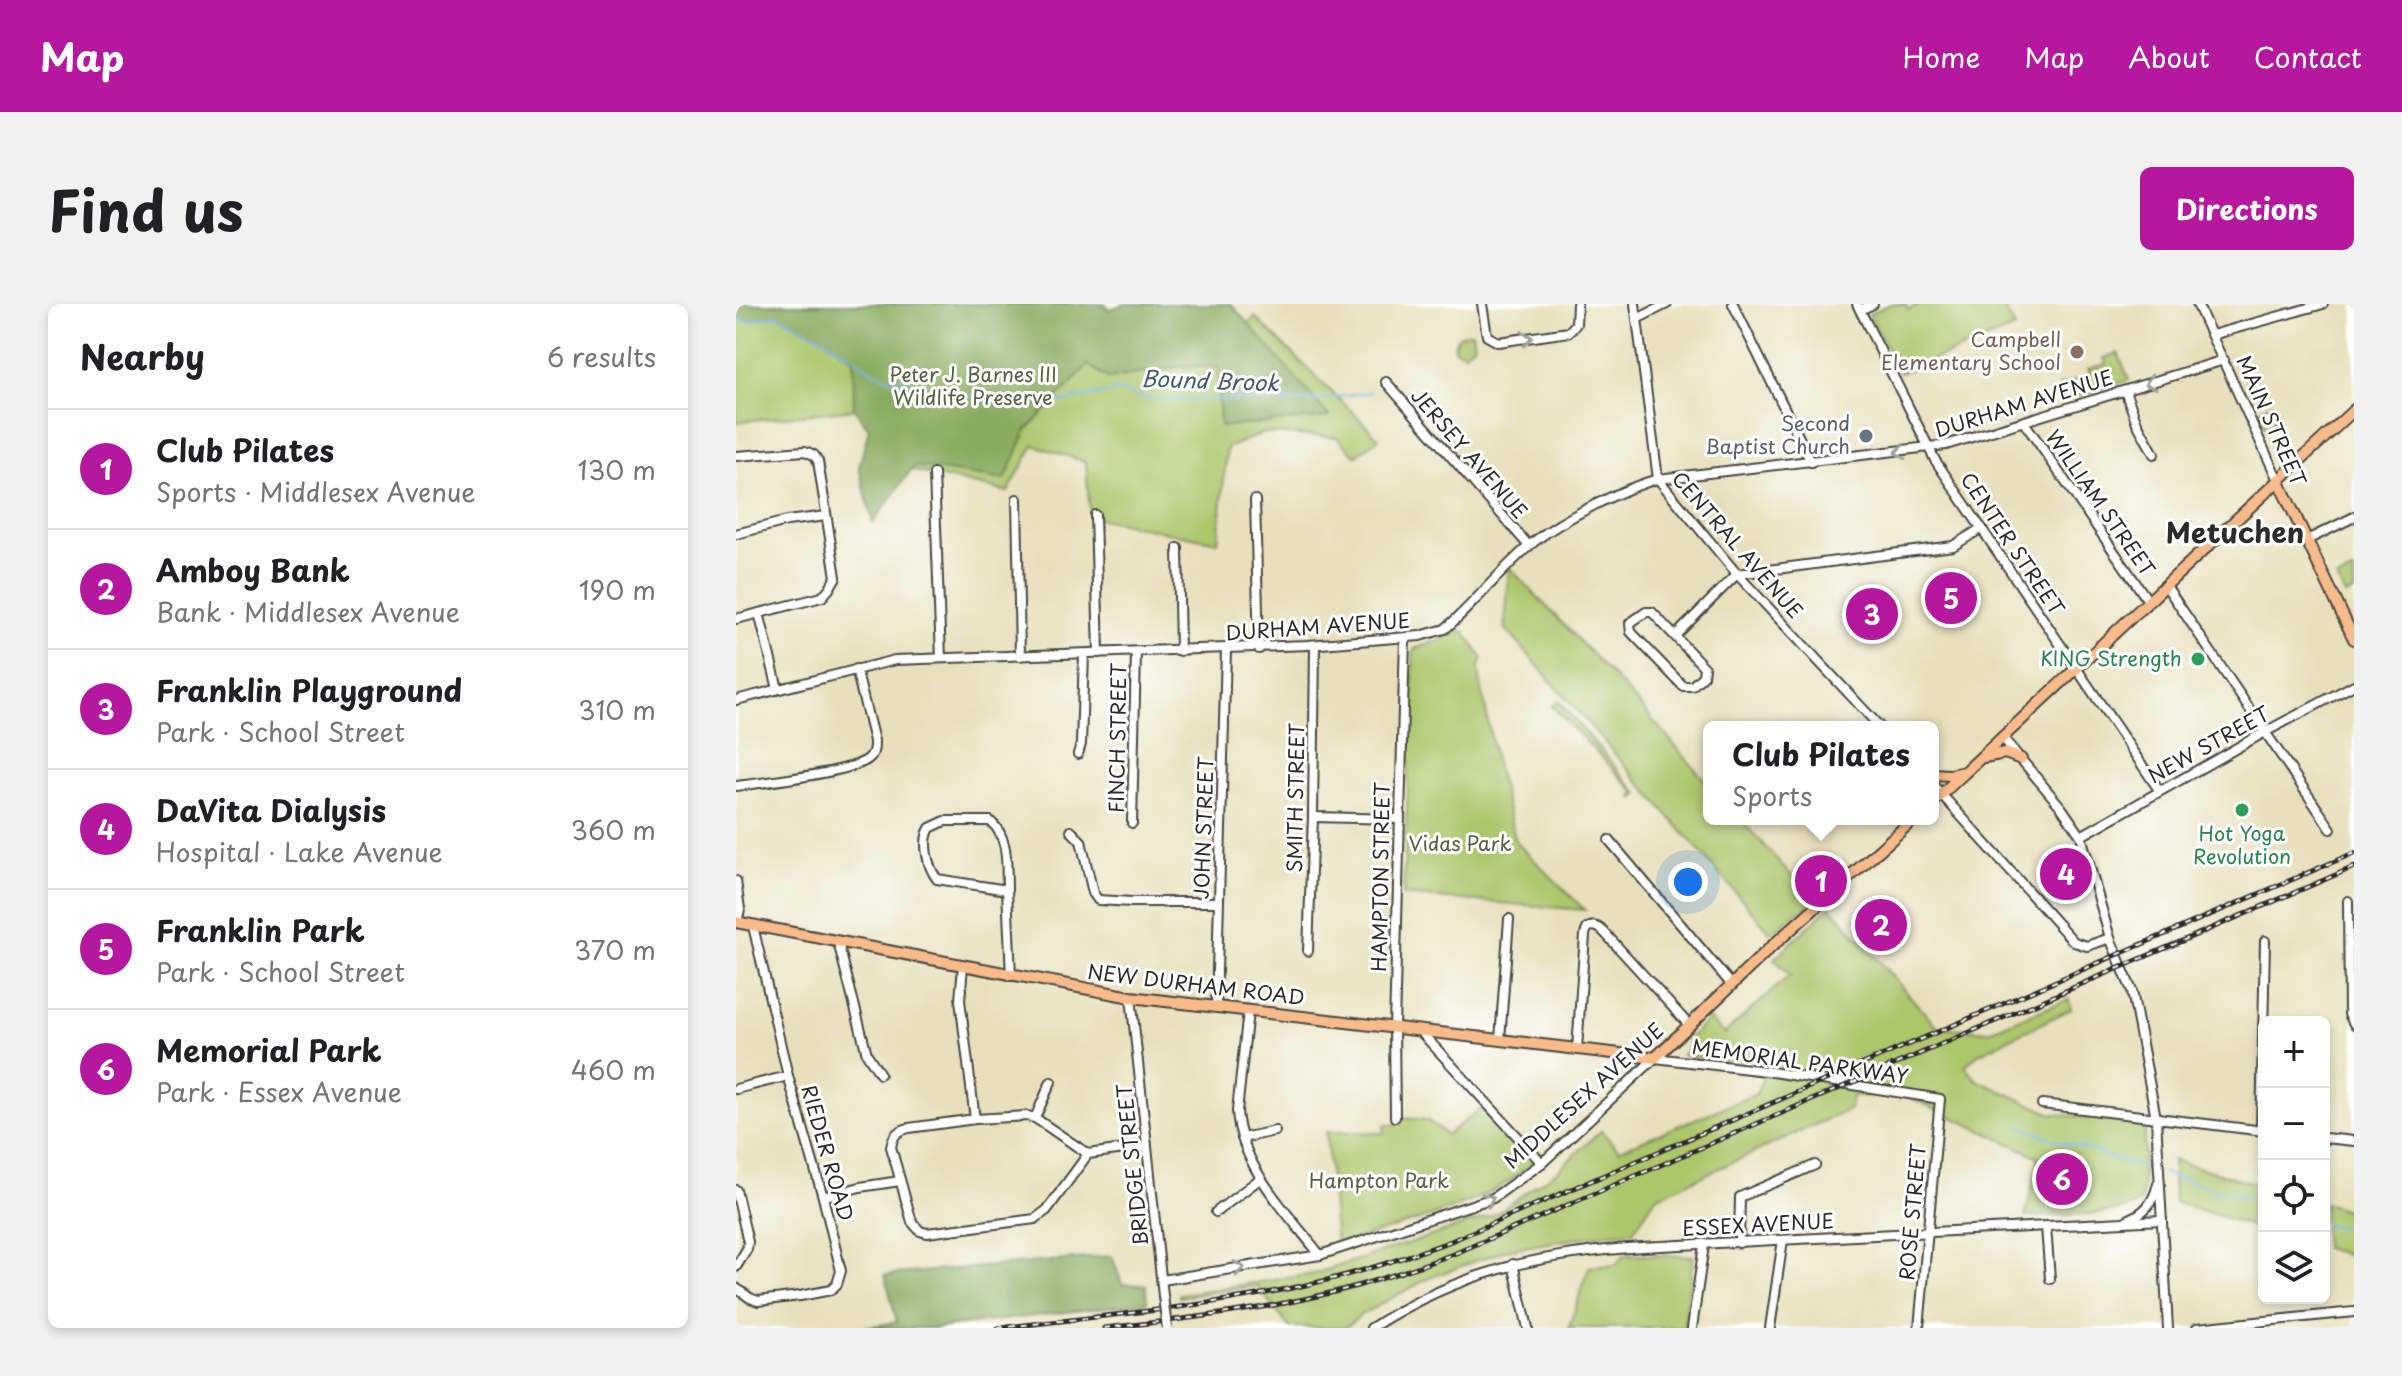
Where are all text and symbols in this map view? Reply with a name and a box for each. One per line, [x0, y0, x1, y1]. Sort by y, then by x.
text: Map [40, 28, 124, 85]
text: Home [1902, 35, 1980, 78]
text: Map [2024, 35, 2084, 78]
text: About [2128, 35, 2210, 78]
text: Contact [2254, 35, 2362, 78]
text: Find us [48, 166, 244, 251]
button: Directions [2140, 167, 2354, 250]
place label: Campbell Elementary School [1881, 324, 2061, 377]
text: Nearby [80, 330, 205, 382]
one-way arrow [1520, 330, 1533, 347]
text: 6 results [547, 337, 656, 376]
marker: Campbell Elementary School [2068, 343, 2086, 361]
street label: MAIN STREET [2230, 350, 2314, 491]
park label: Peter J. Barnes III Wildlife Preserve [889, 359, 1057, 412]
water label: Bound Brook [1141, 361, 1281, 398]
street label: DURHAM AVENUE [1931, 362, 2116, 444]
one-way arrow [2143, 374, 2157, 390]
street label: JERSEY AVENUE [1405, 382, 1535, 525]
place label: Second Baptist Church [1705, 408, 1850, 461]
street label: WILLIAM STREET [2039, 423, 2163, 582]
text: Club Pilates [156, 427, 334, 472]
marker: Second Baptist Church [1857, 427, 1875, 445]
one-way arrow [1893, 444, 1906, 461]
text: 1 [100, 450, 112, 489]
text: 130 m [577, 450, 656, 489]
street label: CENTRAL AVENUE [1665, 464, 1810, 625]
street label: CENTER STREET [1954, 466, 2072, 621]
text: Sports · Middlesex Avenue [156, 472, 476, 511]
district label: Metuchen [2166, 510, 2304, 553]
text: Amboy Bank [156, 547, 350, 592]
pin: 5 [1925, 568, 1977, 628]
text: 2 [97, 570, 115, 609]
text: 190 m [579, 570, 656, 609]
pin: 3 [1846, 584, 1898, 644]
text: Bank · Middlesex Avenue [156, 592, 460, 631]
street label: DURHAM AVENUE [1225, 605, 1411, 647]
place label: KING Strength [2040, 643, 2182, 673]
marker: KING Strength [2189, 650, 2207, 668]
street label: FINCH STREET [1101, 662, 1133, 813]
text: Franklin Playground [156, 667, 462, 712]
text: 3 [97, 690, 115, 729]
text: 310 m [578, 690, 656, 729]
street label: NEW STREET [2142, 698, 2275, 790]
text: Park · School Street [156, 712, 405, 751]
popup [1703, 721, 1939, 825]
street label: SMITH STREET [1279, 722, 1311, 873]
text: Club Pilates [1732, 731, 1910, 776]
street label: JOHN STREET [1186, 756, 1220, 900]
text: Sports [1732, 776, 1812, 815]
street label: HAMPTON STREET [1363, 782, 1397, 972]
text: DaVita Dialysis [156, 787, 386, 832]
marker: Hot Yoga Revolution [2233, 801, 2251, 819]
text: 4 [97, 810, 115, 849]
text: 360 m [571, 810, 656, 849]
place label: Hot Yoga Revolution [2193, 818, 2291, 871]
park label: Vidas Park [1408, 828, 1512, 858]
text: Hospital · Lake Avenue [156, 832, 443, 871]
pin: 4 [2040, 844, 2092, 904]
pin: 1 [1795, 851, 1847, 911]
your location [1668, 862, 1708, 902]
pin: 2 [1855, 895, 1907, 955]
text: Franklin Park [156, 907, 365, 952]
text: 5 [98, 930, 114, 969]
text: 370 m [574, 930, 656, 969]
text: Park · School Street [156, 952, 405, 991]
street label: NEW DURHAM ROAD [1086, 956, 1306, 1012]
street label: MIDDLESEX AVENUE [1497, 1015, 1670, 1175]
map controls [2258, 1016, 2330, 1304]
button: + [2258, 1016, 2330, 1088]
text: Memorial Park [156, 1027, 382, 1072]
street label: MEMORIAL PARKWAY [1690, 1031, 1910, 1091]
text: 6 [97, 1050, 115, 1089]
text: 460 m [571, 1050, 656, 1089]
text: Park · Essex Avenue [156, 1072, 402, 1111]
street label: RIEDER ROAD [794, 1081, 862, 1224]
street label: BRIDGE STREET [1109, 1082, 1155, 1248]
button: − [2258, 1088, 2330, 1160]
street label: ROSE STREET [1891, 1142, 1933, 1282]
pin: 6 [2036, 1149, 2088, 1209]
button: locate [2258, 1160, 2330, 1232]
park label: Hampton Park [1309, 1165, 1449, 1195]
one-way arrow [1480, 1193, 1495, 1209]
street label: ESSEX AVENUE [1681, 1205, 1835, 1243]
button: layers [2258, 1232, 2330, 1304]
one-way arrow [1232, 1260, 1246, 1277]

